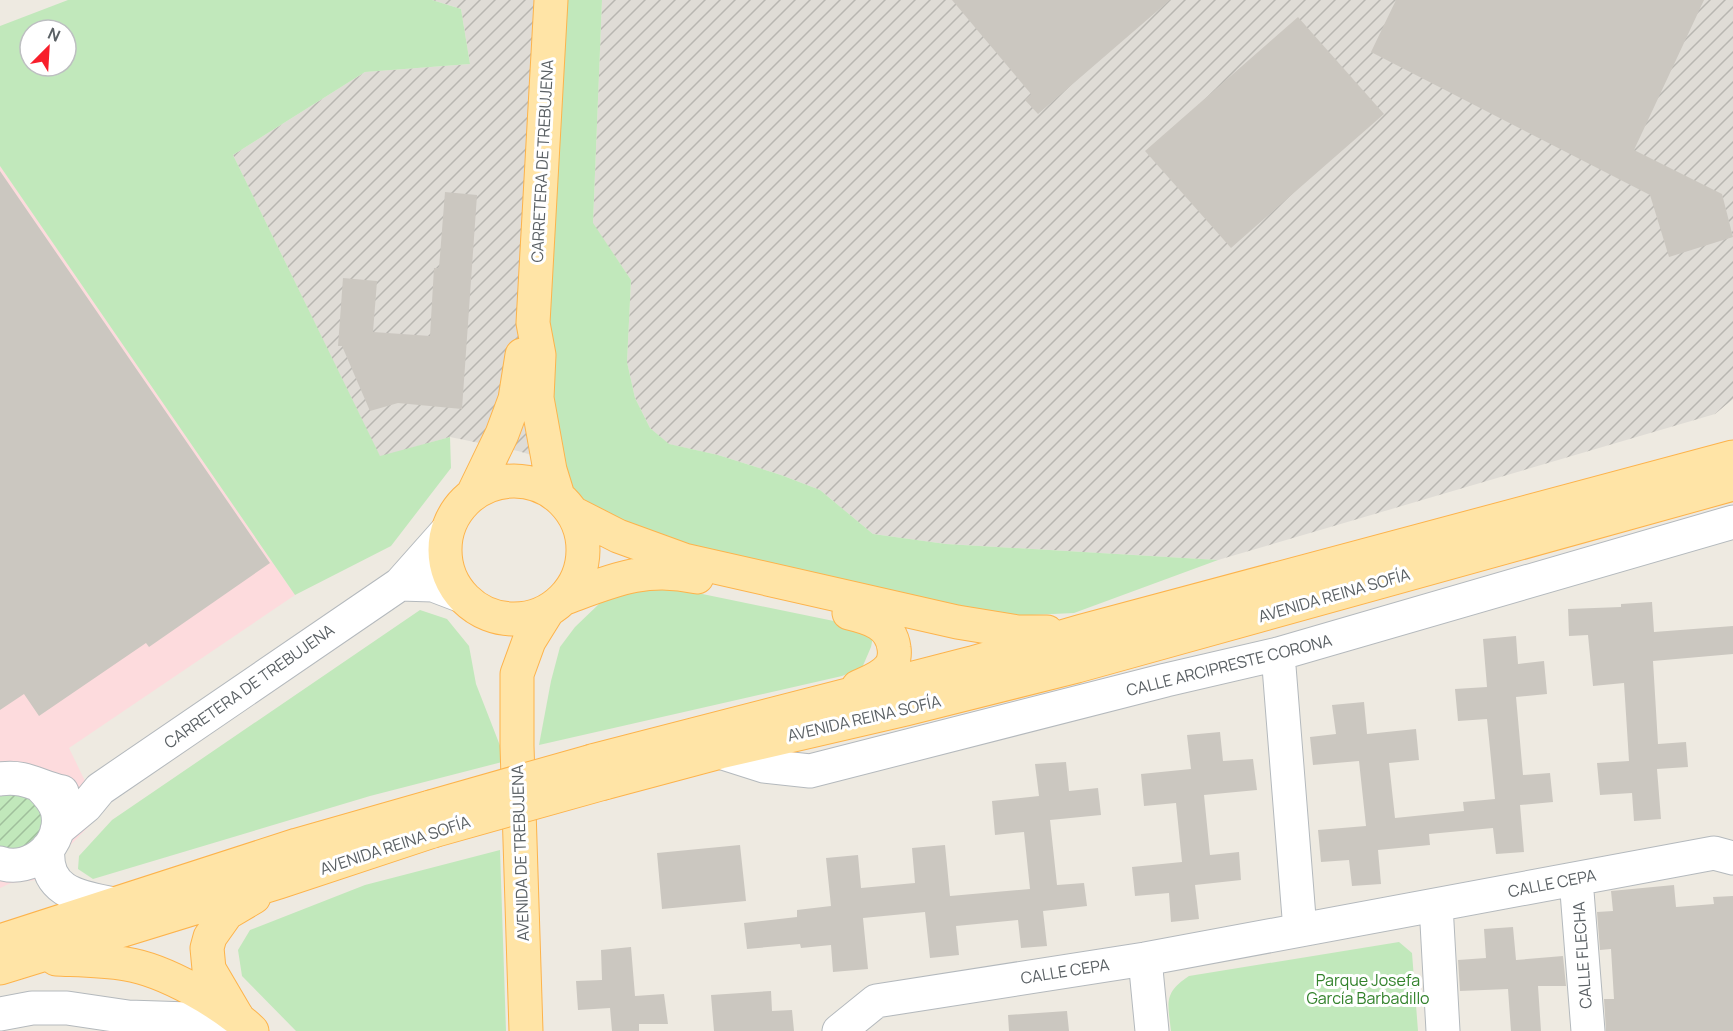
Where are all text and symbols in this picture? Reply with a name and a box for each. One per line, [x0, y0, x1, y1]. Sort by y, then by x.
north arrow [18, 18, 78, 78]
text: N [44, 22, 64, 47]
street label: CARRETERA DE TREBUJENA [526, 59, 558, 263]
street label: AVENIDA REINA SOFÍA [1256, 563, 1412, 627]
street label: CARRETERA DE TREBUJENA [159, 619, 339, 753]
street label: CALLE ARCIPRESTE CORONA [1124, 629, 1334, 701]
street label: AVENIDA REINA SOFÍA [785, 690, 943, 746]
street label: AVENIDA DE TREBUJENA [506, 764, 534, 942]
street label: AVENIDA REINA SOFÍA [317, 810, 473, 880]
street label: CALLE CEPA [1506, 864, 1598, 902]
street label: CALLE FLECHA [1567, 901, 1597, 1009]
street label: CALLE CEPA [1019, 953, 1111, 989]
park label: Parque Josefa García Barbadillo [1306, 969, 1430, 1009]

